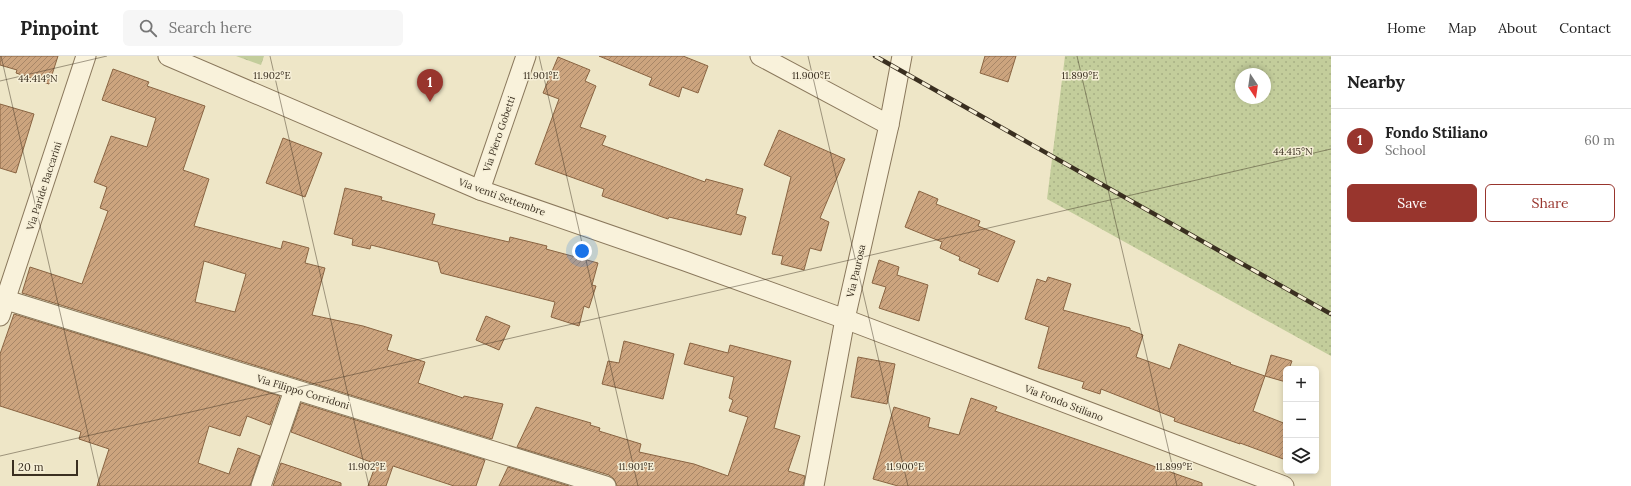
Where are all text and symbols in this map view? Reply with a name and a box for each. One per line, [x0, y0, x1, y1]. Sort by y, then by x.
search box [123, 10, 403, 46]
text: Pinpoint [20, 16, 99, 40]
icon: search [137, 17, 159, 39]
text: Search here [169, 18, 252, 37]
text: Home [1387, 19, 1426, 37]
text: Map [1448, 19, 1476, 37]
text: About [1498, 19, 1537, 37]
text: Contact [1559, 19, 1611, 37]
north arrow [1235, 68, 1271, 104]
text: 11.902°E [253, 69, 291, 82]
pin: 1 [417, 69, 443, 102]
text: 11.901°E [523, 69, 559, 82]
text: 11.900°E [792, 69, 830, 82]
text: 11.899°E [1061, 69, 1099, 82]
text: Nearby [1347, 71, 1405, 93]
text: 44.414°N [18, 72, 58, 85]
street label: Via Piero Gobetti [480, 94, 518, 175]
text: Fondo Stiliano [1385, 123, 1488, 142]
text: 1 [1357, 132, 1363, 149]
text: 60 m [1584, 132, 1615, 149]
street label: Via Paride Baccarini [23, 140, 65, 233]
text: School [1385, 142, 1426, 159]
text: 44.415°N [1273, 145, 1313, 158]
street label: Via venti Settembre [456, 175, 548, 219]
button: Save [1347, 184, 1477, 222]
button: Share [1485, 184, 1615, 222]
your location [572, 241, 592, 261]
street label: Via Paurosa [843, 243, 868, 300]
map controls [1283, 366, 1319, 474]
button: + [1283, 366, 1319, 402]
street label: Via Filippo Corridoni [254, 371, 351, 412]
street label: Via Fondo Stiliano [1022, 382, 1105, 424]
button: − [1283, 402, 1319, 438]
button: layers [1283, 438, 1319, 474]
scale bar [12, 458, 78, 477]
text: 20 m [18, 460, 43, 474]
text: 11.902°E [348, 460, 386, 473]
text: 11.901°E [618, 460, 654, 473]
text: 11.900°E [886, 460, 924, 473]
text: 11.899°E [1155, 460, 1193, 473]

